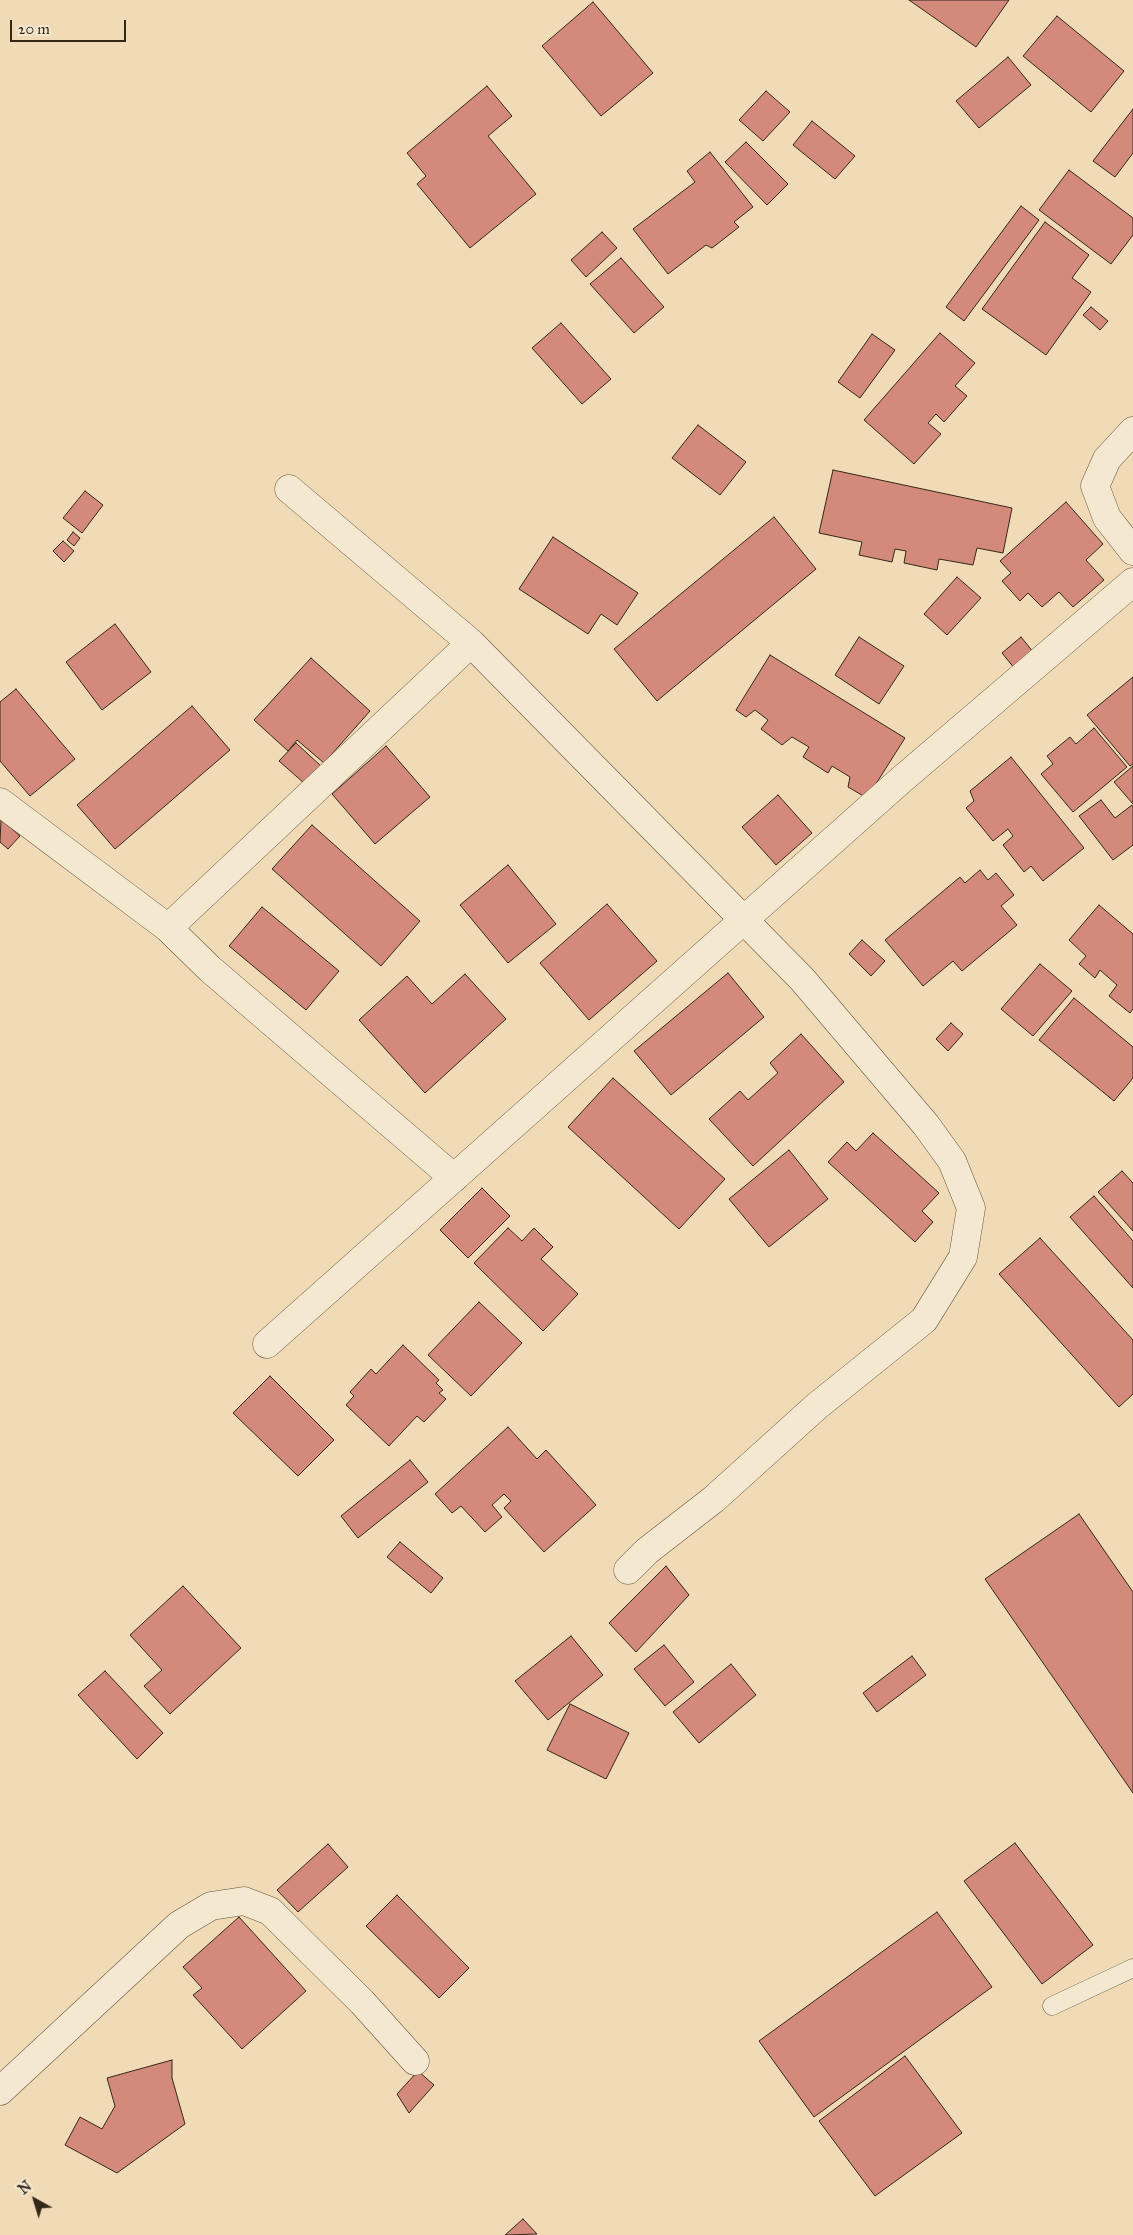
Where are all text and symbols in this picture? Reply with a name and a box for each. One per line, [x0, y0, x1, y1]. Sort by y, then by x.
scale bar [12, 10, 129, 42]
text: 20 m [18, 20, 50, 38]
north arrow [10, 2175, 60, 2225]
text: N [15, 2178, 35, 2198]

